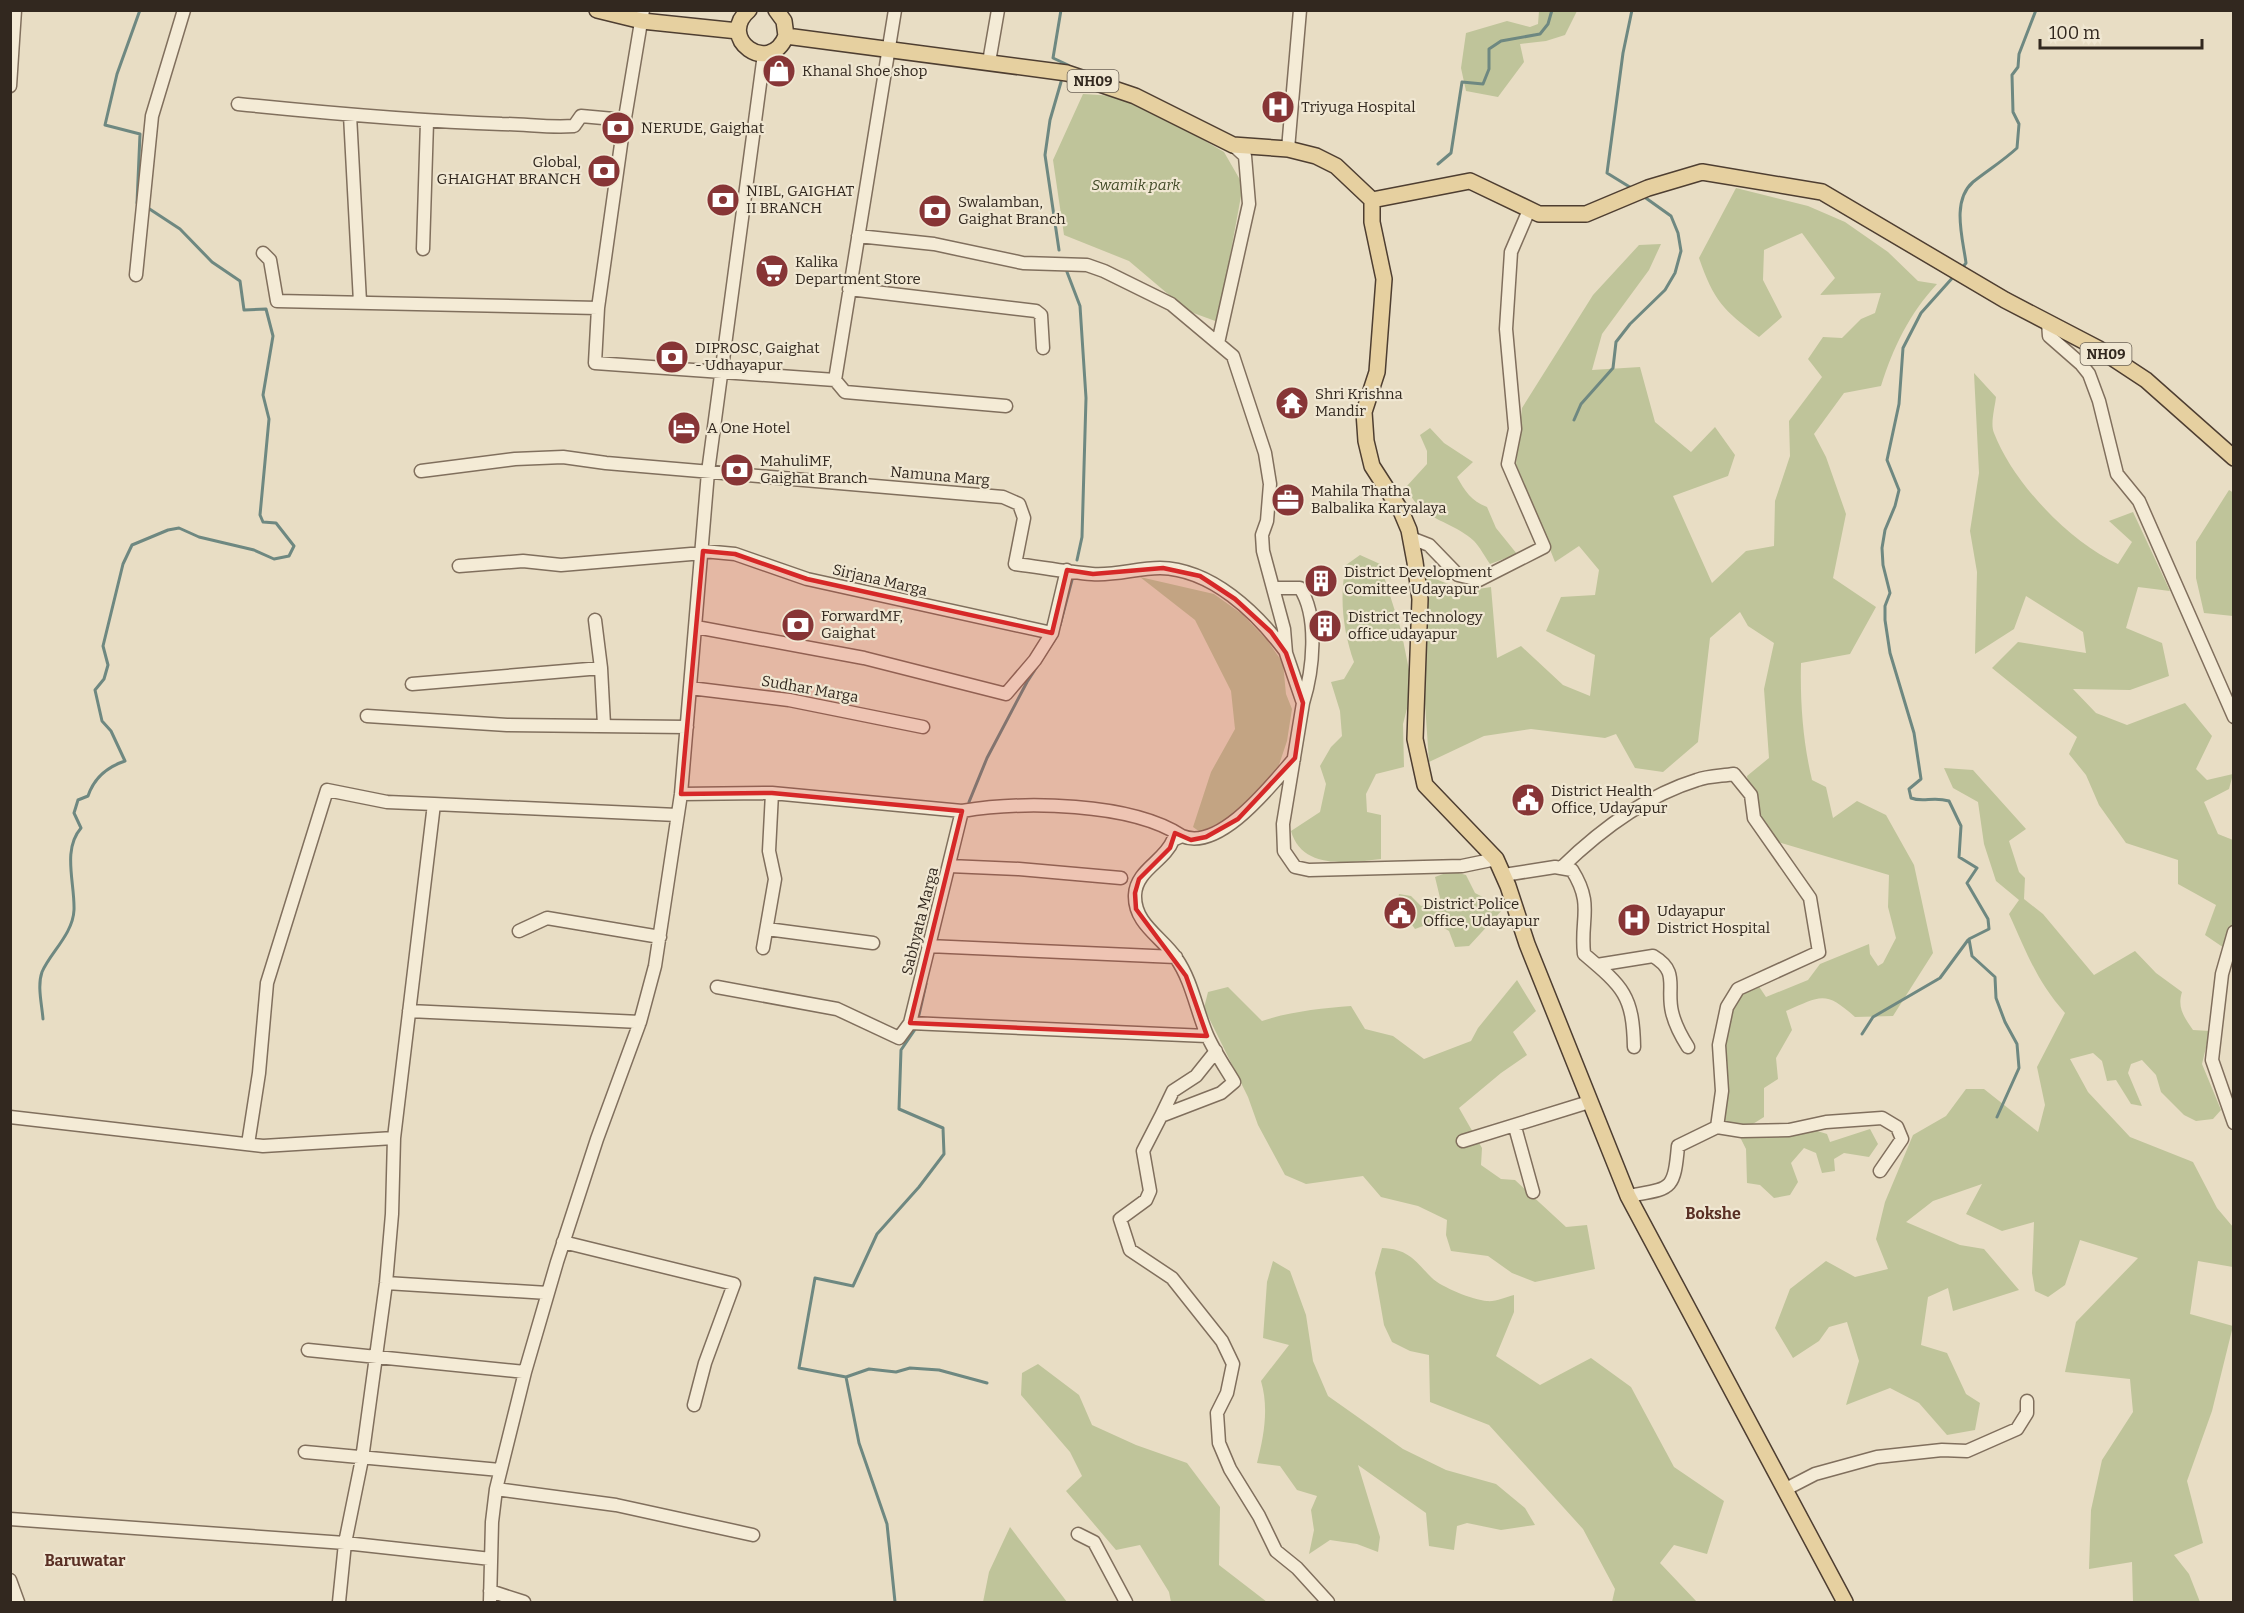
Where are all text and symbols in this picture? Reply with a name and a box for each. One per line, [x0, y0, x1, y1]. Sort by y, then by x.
scale bar [2040, 12, 2202, 50]
text: 100 m [2049, 22, 2100, 44]
shop icon: Khanal Shoe shop [761, 53, 797, 89]
place label: Khanal Shoe shop [802, 62, 927, 80]
road number: NH09 [1068, 70, 1118, 92]
hospital icon: Triyuga Hospital [1260, 89, 1296, 125]
place label: Triyuga Hospital [1301, 98, 1416, 116]
bank icon: NERUDE, Gaighat [600, 110, 636, 146]
place label: NERUDE, Gaighat [641, 119, 765, 137]
place label: Global, GHAIGHAT BRANCH [437, 153, 581, 188]
bank icon: Global, GHAIGHAT BRANCH [586, 153, 622, 189]
park label: Swamik park [1091, 176, 1181, 194]
bank icon: NIBL, GAIGHAT II BRANCH [705, 182, 741, 218]
place label: NIBL, GAIGHAT II BRANCH [746, 182, 854, 217]
bank icon: Swalamban, Gaighat Branch [917, 193, 953, 229]
place label: Swalamban, Gaighat Branch [958, 193, 1066, 228]
supermarket icon: Kalika Department Store [754, 253, 790, 289]
place label: Kalika Department Store [795, 253, 921, 288]
bank icon: DIPROSC, Gaighat - Udhayapur [654, 339, 690, 375]
place label: DIPROSC, Gaighat - Udhayapur [695, 339, 820, 374]
road number: NH09 [2080, 343, 2132, 365]
temple icon: Shri Krishna Mandir [1274, 385, 1310, 421]
place label: Shri Krishna Mandir [1315, 385, 1403, 420]
hotel icon: A One Hotel [666, 410, 702, 446]
place label: A One Hotel [707, 419, 790, 437]
bank icon: MahuliMF, Gaighat Branch [719, 452, 755, 488]
place label: MahuliMF, Gaighat Branch [760, 452, 868, 487]
street label: Namuna Marg [889, 463, 991, 489]
office icon: Mahila Thatha Balbalika Karyalaya [1270, 482, 1306, 518]
place label: Mahila Thatha Balbalika Karyalaya [1311, 482, 1446, 517]
street label: Sirjana Marga [831, 560, 929, 600]
building icon: District Development Comittee Udayapur [1303, 563, 1339, 599]
place label: District Development Comittee Udayapur [1344, 563, 1493, 598]
bank icon: ForwardMF, Gaighat [780, 607, 816, 643]
place label: ForwardMF, Gaighat [821, 607, 903, 642]
building icon: District Technology office udayapur [1307, 608, 1343, 644]
place label: District Technology office udayapur [1348, 608, 1483, 643]
street label: Sudhar Marga [760, 672, 860, 706]
public building icon: District Health Office, Udayapur [1510, 782, 1546, 818]
place label: District Health Office, Udayapur [1551, 782, 1668, 817]
street label: Sabhyata Marga [898, 865, 942, 977]
public building icon: District Police Office, Udayapur [1382, 895, 1418, 931]
place label: District Police Office, Udayapur [1423, 895, 1540, 930]
hospital icon: Udayapur District Hospital [1616, 902, 1652, 938]
place label: Udayapur District Hospital [1657, 902, 1770, 937]
district label: Bokshe [1685, 1204, 1741, 1223]
district label: Baruwatar [44, 1551, 126, 1570]

